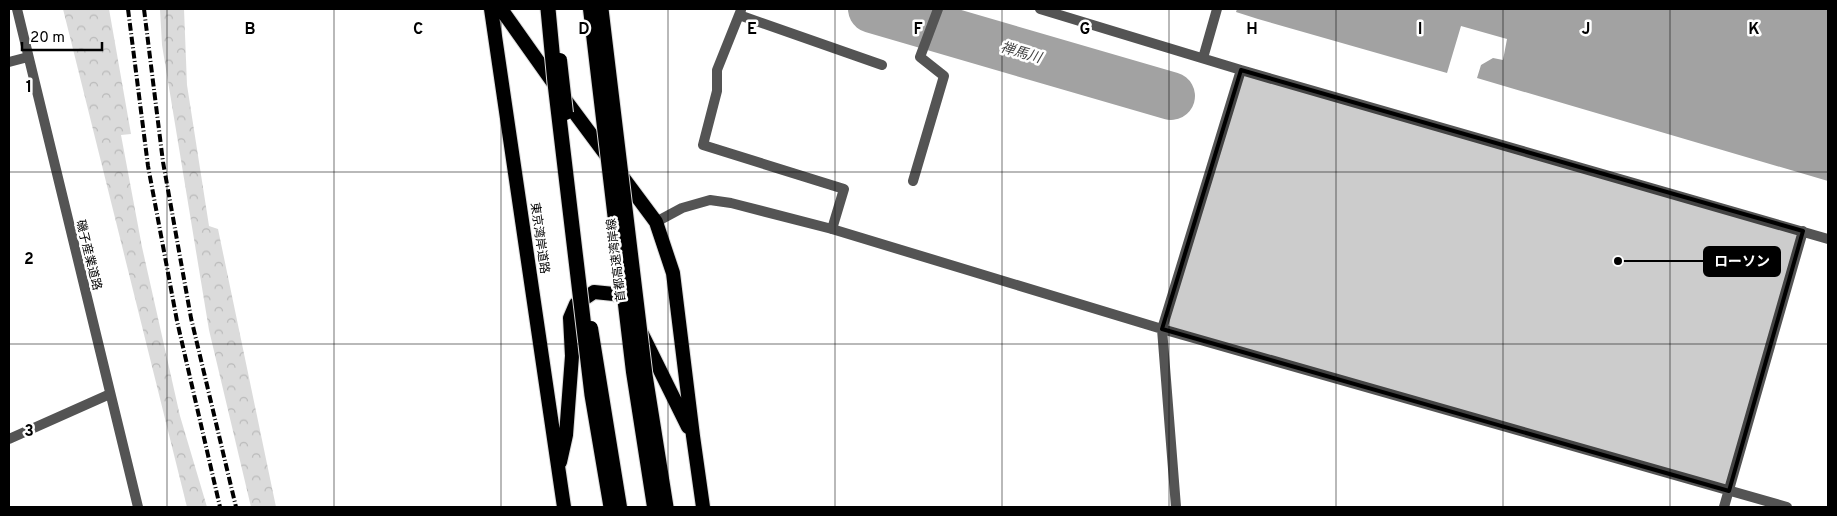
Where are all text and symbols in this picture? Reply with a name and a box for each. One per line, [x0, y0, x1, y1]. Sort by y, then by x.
scale bar [22, 20, 102, 52]
text: B [244, 20, 256, 40]
text: C [413, 20, 423, 40]
text: D [578, 20, 590, 40]
text: E [747, 20, 757, 40]
text: F [913, 20, 923, 40]
text: G [1080, 20, 1090, 40]
text: H [1246, 20, 1258, 40]
text: I [1418, 20, 1422, 40]
text: J [1582, 20, 1590, 40]
text: K [1748, 20, 1760, 40]
text: 20 m [30, 29, 65, 48]
water label: 禅馬川 [998, 39, 1045, 68]
text: 1 [26, 78, 32, 98]
street label: 東京湾岸道路 [526, 201, 552, 275]
street label: 首都高速湾岸線 [604, 217, 630, 303]
street label: 磯子産業道路 [72, 218, 105, 292]
callout: ローソン [1704, 247, 1780, 276]
text: 2 [24, 250, 34, 270]
text: ローソン [1714, 254, 1770, 271]
text: 3 [24, 422, 34, 442]

